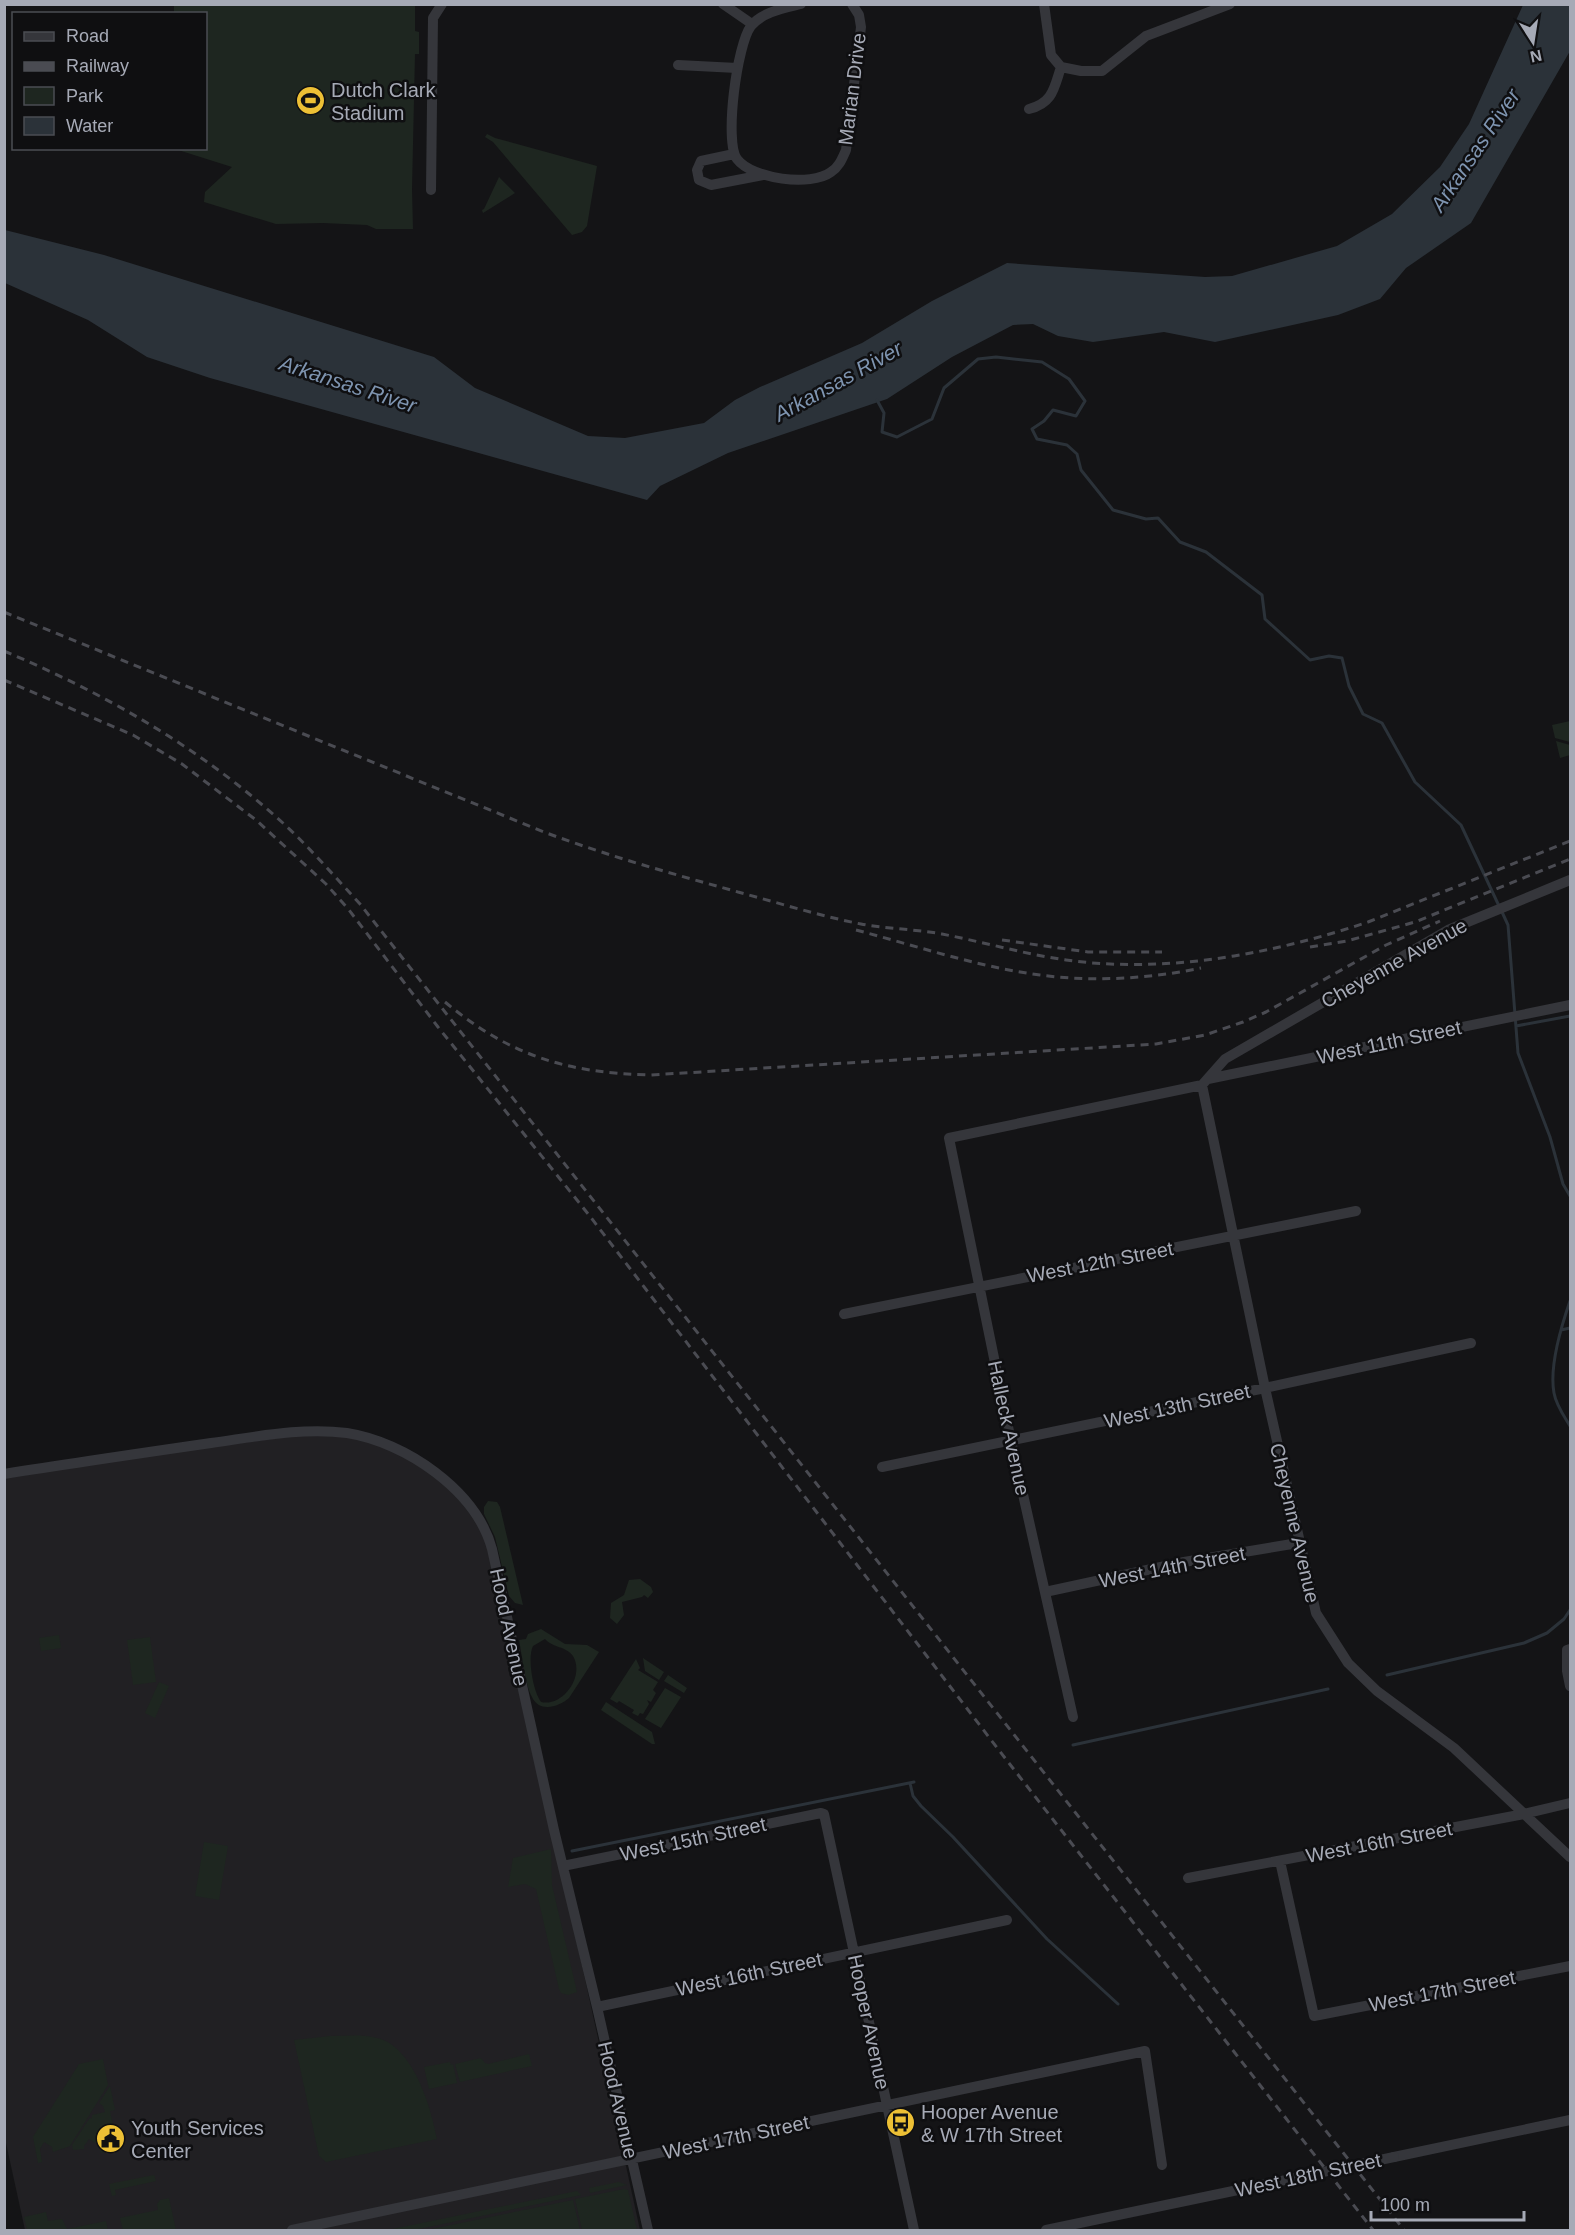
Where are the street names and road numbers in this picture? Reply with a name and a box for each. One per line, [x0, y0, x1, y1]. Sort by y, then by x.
street label: Marian Drive [834, 31, 870, 147]
street label: Cheyenne Avenue [1317, 914, 1471, 1012]
street label: West 11th Street [1315, 1016, 1464, 1068]
street label: West 12th Street [1025, 1237, 1175, 1287]
street label: Halleck Avenue [984, 1358, 1034, 1498]
street label: West 13th Street [1102, 1380, 1252, 1432]
street label: Cheyenne Avenue [1266, 1441, 1324, 1605]
street label: West 14th Street [1097, 1542, 1247, 1592]
street label: Hood Avenue [486, 1566, 532, 1688]
street label: West 15th Street [618, 1813, 768, 1865]
street label: West 16th Street [1304, 1817, 1454, 1867]
street label: West 16th Street [674, 1948, 824, 2000]
street label: Hooper Avenue [844, 1952, 894, 2092]
street label: West 17th Street [1367, 1966, 1517, 2016]
street label: Hood Avenue [594, 2039, 642, 2161]
street label: West 17th Street [661, 2111, 811, 2163]
street label: West 18th Street [1233, 2149, 1383, 2201]

